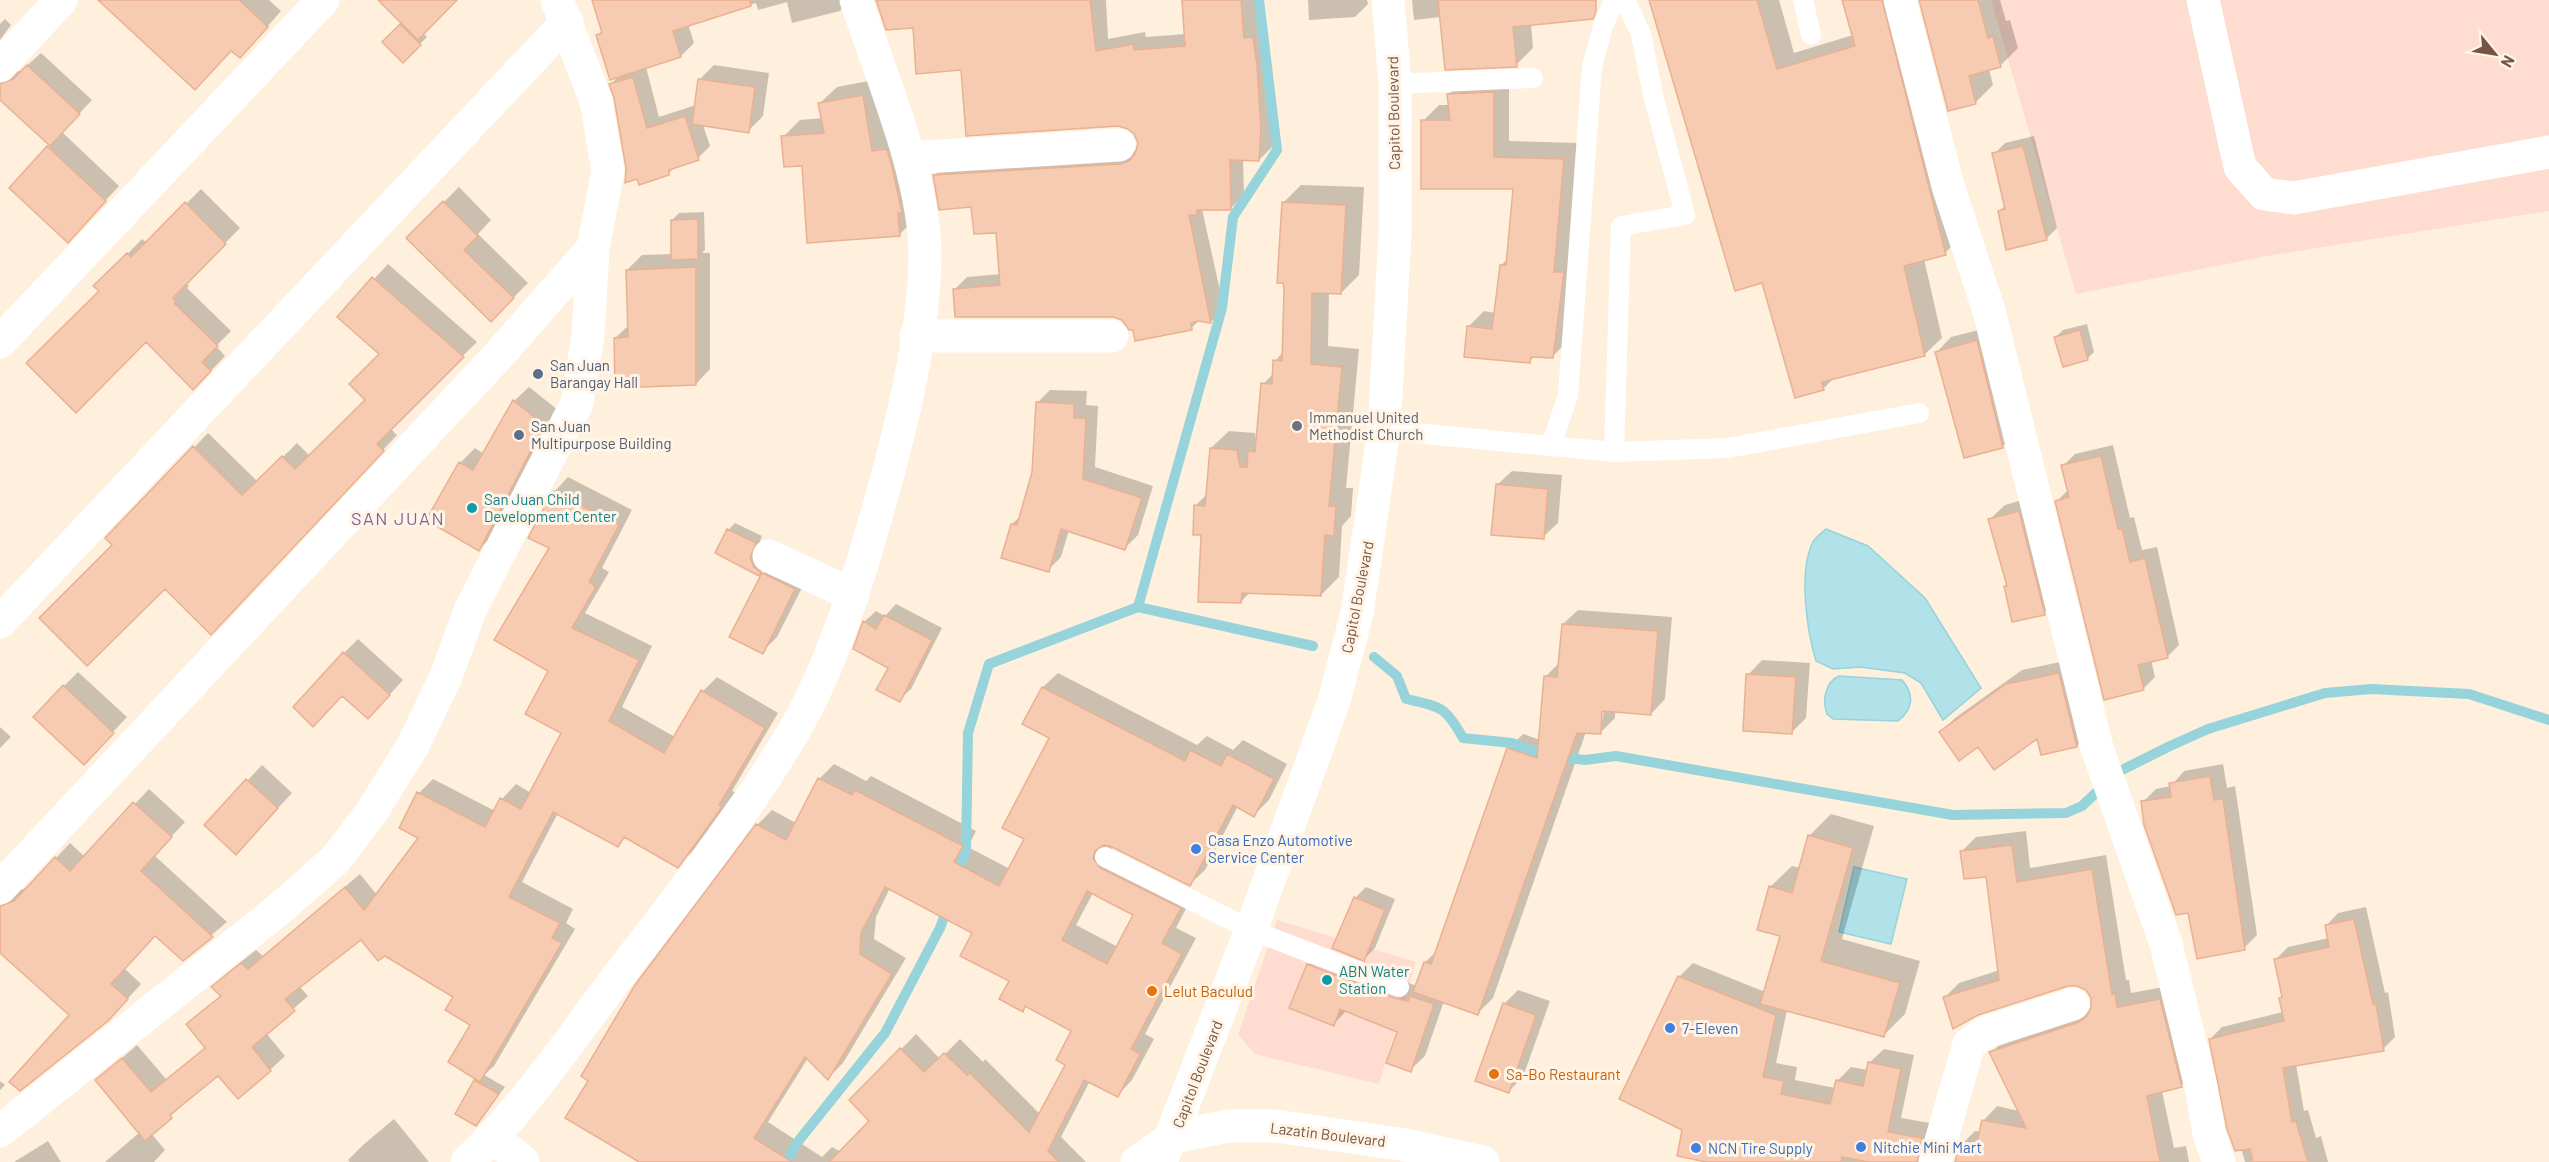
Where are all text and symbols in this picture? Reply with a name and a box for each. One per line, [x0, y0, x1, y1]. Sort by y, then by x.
north arrow [2465, 24, 2525, 84]
text: N [2498, 52, 2519, 71]
street label: Capitol Boulevard [1383, 56, 1403, 170]
place label: San Juan Barangay Hall [550, 356, 638, 391]
marker: San Juan Barangay Hall [531, 367, 545, 381]
place label: Immanuel United Methodist Church [1309, 408, 1423, 443]
place label: San Juan Multipurpose Building [531, 417, 671, 452]
marker: Immanuel United Methodist Church [1290, 419, 1304, 433]
marker: San Juan Multipurpose Building [512, 428, 526, 442]
place label: San Juan Child Development Center [484, 490, 617, 525]
marker: San Juan Child Development Center [465, 501, 479, 515]
district label: SAN JUAN [351, 507, 445, 529]
street label: Capitol Boulevard [1337, 539, 1377, 655]
place label: Casa Enzo Automotive Service Center [1208, 831, 1353, 866]
marker: Casa Enzo Automotive Service Center [1189, 842, 1203, 856]
place label: ABN Water Station [1339, 962, 1410, 997]
marker: ABN Water Station [1320, 973, 1334, 987]
place label: Lelut Baculud [1164, 982, 1253, 1000]
marker: Lelut Baculud [1145, 984, 1159, 998]
street label: Capitol Boulevard [1168, 1018, 1226, 1130]
place label: 7-Eleven [1682, 1019, 1738, 1037]
marker: 7-Eleven [1663, 1021, 1677, 1035]
place label: Sa-Bo Restaurant [1506, 1065, 1621, 1083]
marker: Sa-Bo Restaurant [1487, 1067, 1501, 1081]
street label: Lazatin Boulevard [1269, 1118, 1387, 1150]
place label: Nitchie Mini Mart [1873, 1138, 1982, 1156]
place label: NCN Tire Supply [1708, 1139, 1813, 1157]
marker: Nitchie Mini Mart [1854, 1140, 1868, 1154]
marker: NCN Tire Supply [1689, 1141, 1703, 1155]

